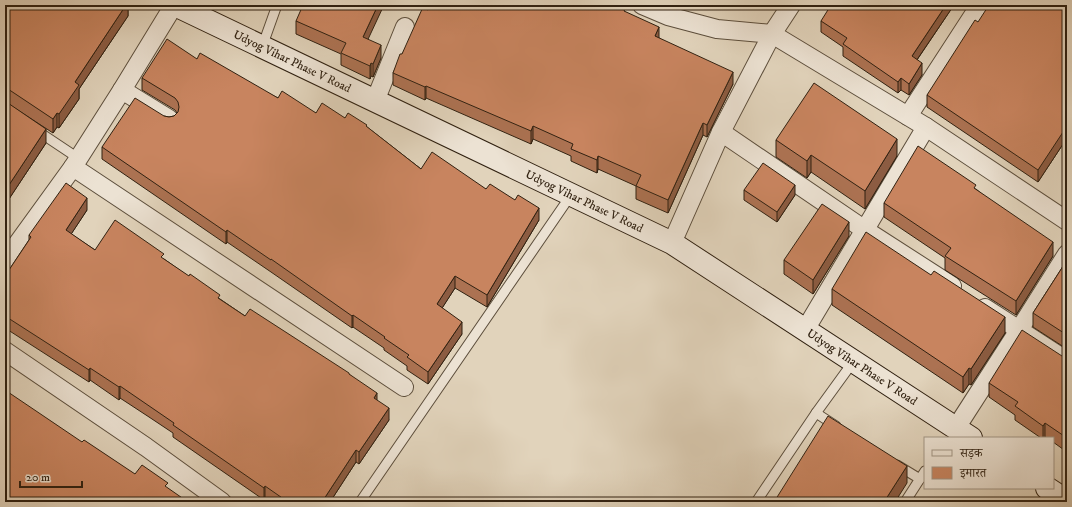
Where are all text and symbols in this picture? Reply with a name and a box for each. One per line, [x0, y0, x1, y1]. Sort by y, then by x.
street label: Udyog Vihar Phase V Road [231, 27, 354, 96]
street label: Udyog Vihar Phase V Road [523, 166, 646, 236]
street label: Udyog Vihar Phase V Road [804, 325, 920, 408]
legend [924, 437, 1054, 489]
text: सड़क [959, 446, 984, 461]
scale bar [20, 463, 82, 489]
text: इमारत [959, 466, 987, 481]
text: 20 m [26, 470, 50, 485]

